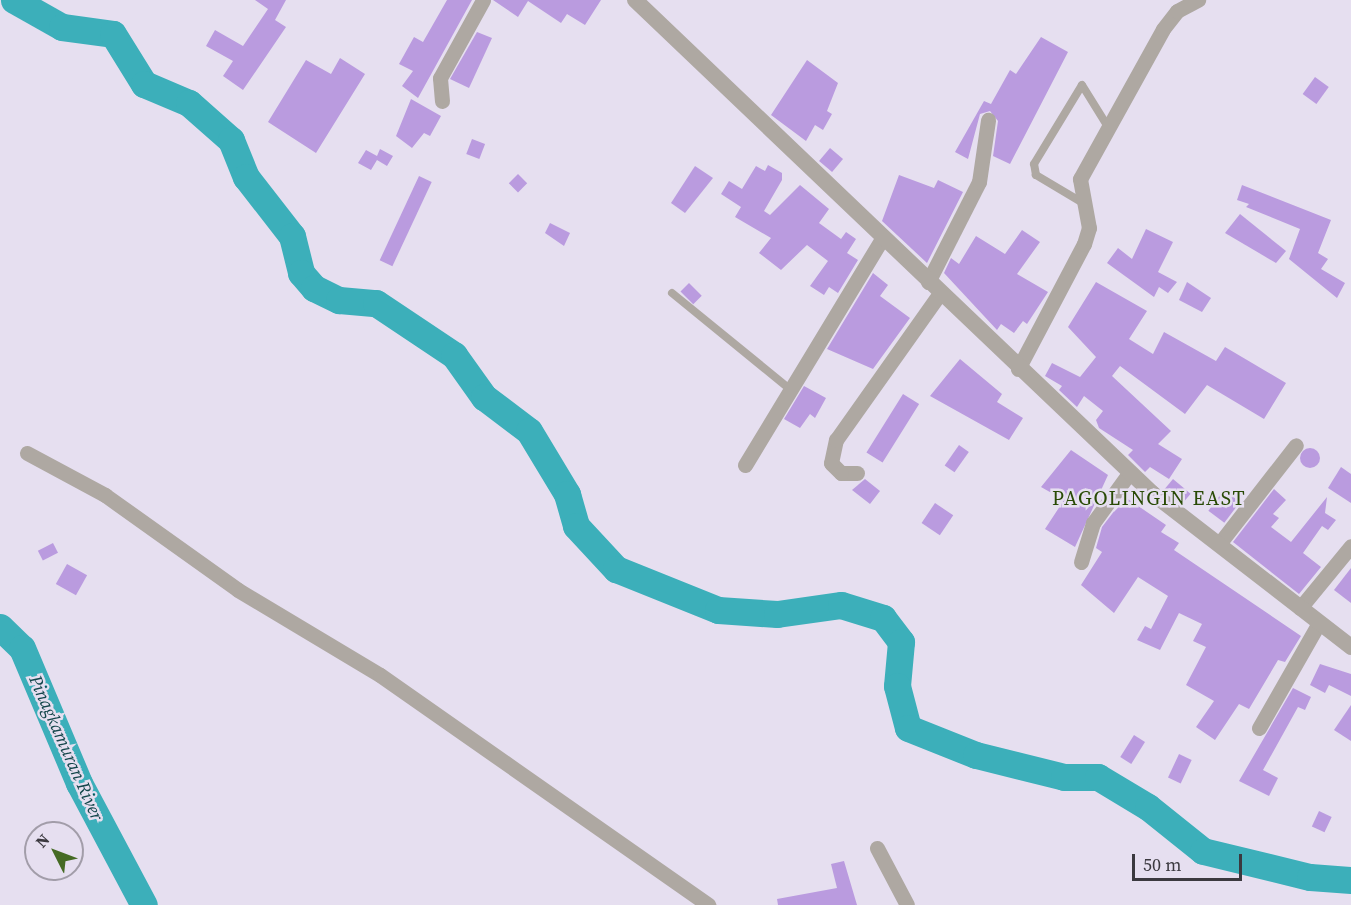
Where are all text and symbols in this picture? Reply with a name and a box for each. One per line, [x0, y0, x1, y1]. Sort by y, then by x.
district label: PAGOLINGIN EAST [1052, 486, 1246, 510]
water label: Pinagkamuran River [24, 672, 108, 824]
north arrow [24, 821, 84, 881]
text: N [30, 829, 54, 852]
scale bar [1135, 842, 1244, 880]
text: 50 m [1143, 852, 1181, 877]

